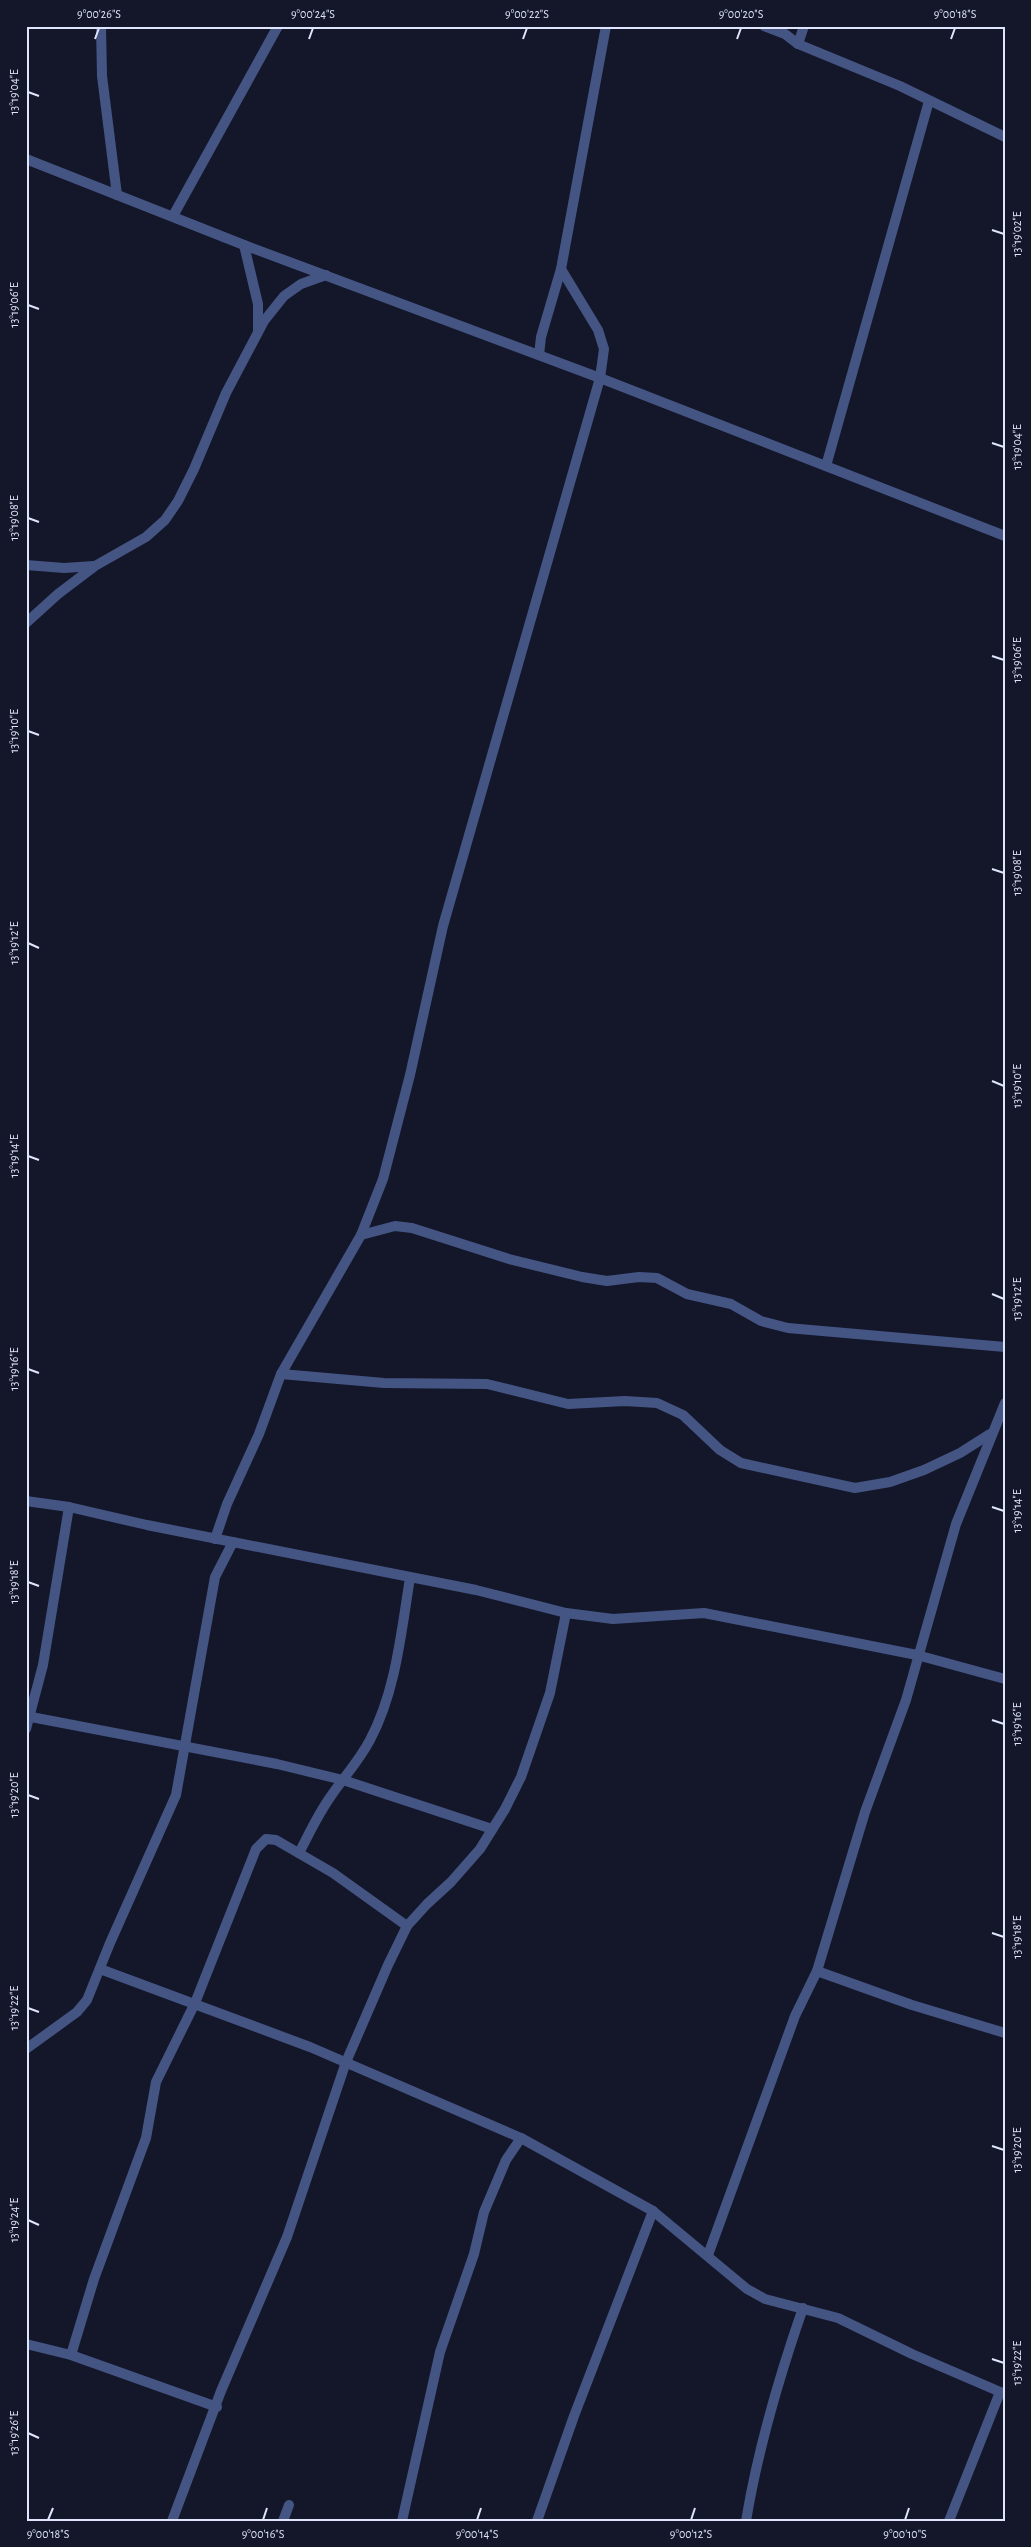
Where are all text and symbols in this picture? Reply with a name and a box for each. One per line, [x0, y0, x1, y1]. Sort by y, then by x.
text: 9°00'26"S [77, 8, 121, 20]
text: 9°00'24"S [291, 8, 335, 20]
text: 9°00'22"S [505, 8, 549, 20]
text: 9°00'20"S [719, 8, 764, 20]
text: 9°00'18"S [934, 8, 977, 20]
text: 13°19'04"E [8, 69, 20, 115]
text: 13°19'02"E [1011, 211, 1023, 257]
text: 13°19'06"E [8, 282, 20, 328]
text: 13°19'04"E [1011, 424, 1023, 470]
text: 13°19'08"E [8, 495, 20, 541]
text: 13°19'06"E [1011, 637, 1023, 683]
text: 13°19'10"E [8, 709, 20, 753]
text: 13°19'08"E [1011, 850, 1023, 896]
text: 13°19'12"E [8, 921, 20, 965]
text: 13°19'10"E [1011, 1064, 1023, 1108]
text: 13°19'14"E [8, 1134, 20, 1178]
text: 13°19'12"E [1011, 1277, 1023, 1321]
text: 13°19'16"E [8, 1347, 20, 1391]
text: 13°19'14"E [1011, 1489, 1023, 1533]
text: 13°19'18"E [8, 1560, 20, 1604]
text: 13°19'16"E [1011, 1702, 1023, 1746]
text: 13°19'20"E [8, 1772, 20, 1818]
text: 13°19'18"E [1011, 1915, 1023, 1959]
text: 13°19'22"E [8, 1986, 20, 2030]
text: 13°19'20"E [1011, 2127, 1023, 2173]
text: 13°19'24"E [8, 2197, 20, 2242]
text: 13°19'22"E [1011, 2341, 1023, 2385]
text: 13°19'26"E [8, 2410, 20, 2455]
text: 9°00'18"S [27, 2528, 70, 2540]
text: 9°00'16"S [242, 2528, 285, 2540]
text: 9°00'14"S [456, 2528, 499, 2540]
text: 9°00'12"S [670, 2528, 713, 2540]
text: 9°00'10"S [883, 2528, 927, 2540]

